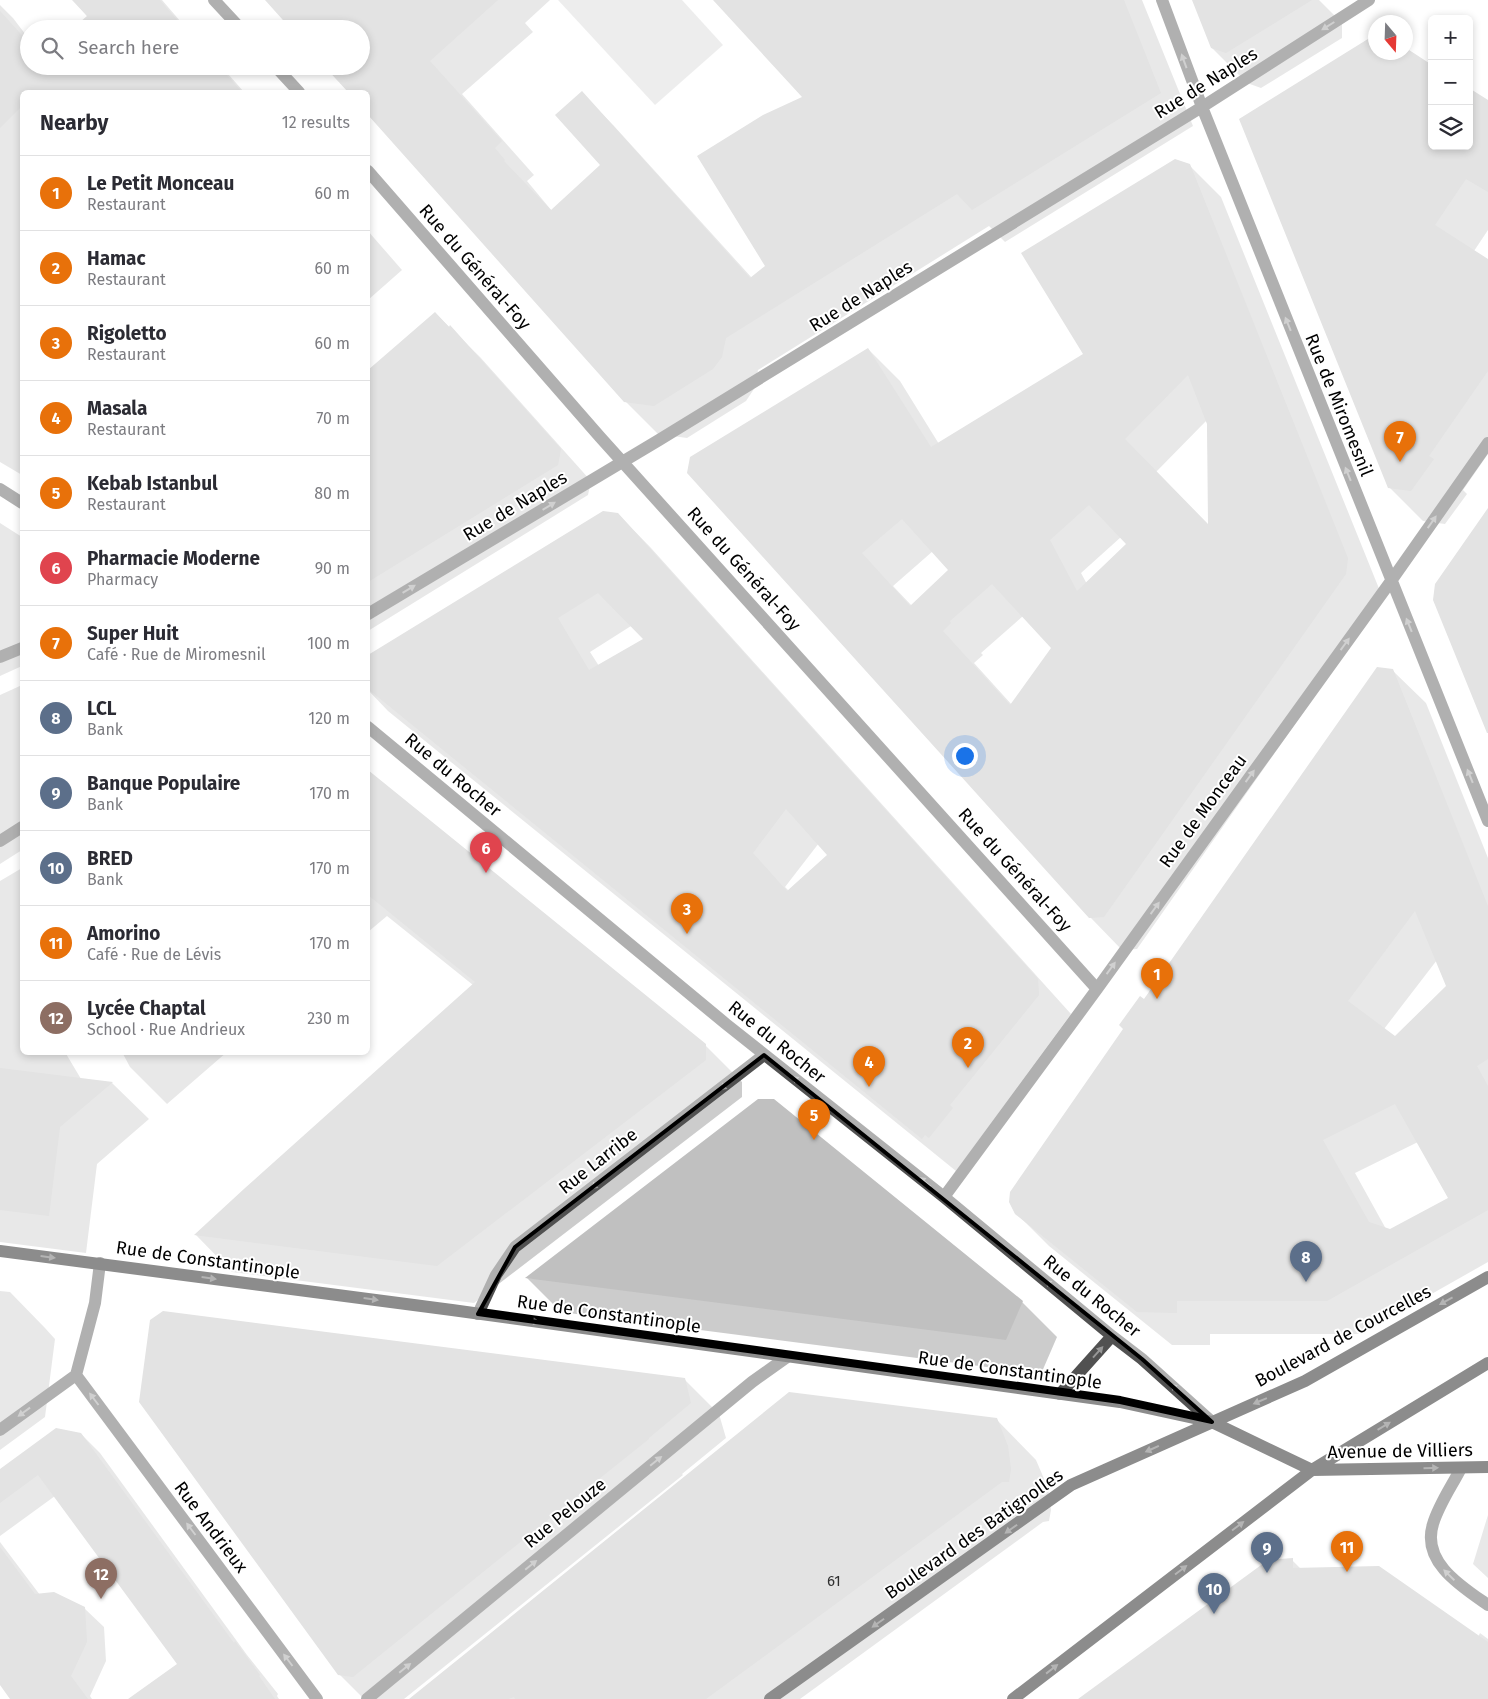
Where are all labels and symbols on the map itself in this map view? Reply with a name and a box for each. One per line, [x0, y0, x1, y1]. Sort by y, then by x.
north arrow [1368, 15, 1413, 60]
one-way arrow [1321, 22, 1334, 31]
street label: Rue de Naples [1150, 43, 1262, 123]
one-way arrow [1180, 54, 1187, 69]
street label: Rue du Général-Foy [414, 200, 536, 334]
street label: Rue de Naples [805, 256, 917, 336]
one-way arrow [1284, 316, 1291, 331]
street label: Rue de Miromesnil [1300, 330, 1378, 480]
pin: 7 [1384, 421, 1416, 462]
street label: Rue de Naples [459, 466, 571, 546]
one-way arrow [1344, 467, 1351, 482]
one-way arrow [542, 501, 555, 510]
street label: Rue du Général-Foy [683, 502, 806, 636]
one-way arrow [1427, 515, 1437, 529]
one-way arrow [403, 585, 416, 594]
one-way arrow [1404, 618, 1412, 632]
one-way arrow [1340, 638, 1350, 651]
street label: Rue du Rocher [400, 728, 506, 822]
your location [952, 743, 978, 769]
street label: Rue de Monceau [1155, 750, 1251, 872]
one-way arrow [1245, 769, 1255, 783]
one-way arrow [1465, 769, 1473, 783]
street label: Rue du Général-Foy [954, 803, 1077, 937]
pin: 6 [470, 832, 502, 873]
pin: 3 [671, 893, 703, 934]
one-way arrow [1150, 901, 1160, 915]
pin: 1 [1141, 958, 1173, 999]
one-way arrow [1106, 962, 1117, 975]
street label: Rue du Rocher [724, 996, 830, 1088]
pin: 2 [952, 1027, 984, 1068]
pin: 4 [853, 1046, 885, 1087]
one-way arrow [791, 1076, 804, 1087]
one-way arrow [719, 1080, 733, 1090]
pin: 5 [798, 1099, 830, 1140]
street label: Rue Larribe [554, 1123, 642, 1199]
one-way arrow [919, 1177, 932, 1188]
one-way arrow [590, 1179, 604, 1189]
street label: Rue de Constantinople [115, 1236, 301, 1284]
pin: 8 [1290, 1241, 1322, 1282]
street label: Rue du Rocher [1039, 1250, 1145, 1342]
one-way arrow [41, 1253, 57, 1261]
one-way arrow [202, 1274, 218, 1282]
one-way arrow [1044, 1280, 1057, 1291]
street label: Boulevard de Courcelles [1251, 1280, 1435, 1392]
street label: Rue de Constantinople [516, 1290, 702, 1338]
one-way arrow [363, 1296, 379, 1304]
one-way arrow [1439, 1297, 1452, 1306]
one-way arrow [524, 1318, 540, 1326]
street label: Rue de Constantinople [917, 1346, 1103, 1394]
one-way arrow [1092, 1347, 1104, 1359]
one-way arrow [1171, 1383, 1183, 1395]
one-way arrow [89, 1393, 100, 1406]
one-way arrow [1253, 1397, 1267, 1405]
one-way arrow [17, 1407, 31, 1417]
one-way arrow [1377, 1422, 1390, 1431]
street label: Avenue de Villiers [1327, 1439, 1473, 1463]
one-way arrow [1144, 1444, 1159, 1453]
one-way arrow [649, 1456, 662, 1467]
street label: Boulevard des Batignolles [881, 1464, 1067, 1604]
one-way arrow [1423, 1464, 1439, 1472]
street label: Rue Pelouze [519, 1473, 611, 1553]
street label: Rue Andrieux [170, 1477, 253, 1577]
one-way arrow [1231, 1520, 1244, 1531]
one-way arrow [186, 1523, 197, 1536]
one-way arrow [1004, 1524, 1018, 1534]
pin: 11 [1331, 1531, 1363, 1572]
pin: 9 [1251, 1532, 1283, 1573]
pin: 12 [85, 1558, 117, 1599]
one-way arrow [524, 1559, 537, 1570]
one-way arrow [1174, 1565, 1187, 1576]
one-way arrow [1444, 1569, 1456, 1581]
house number: 61 [827, 1572, 841, 1590]
pin: 10 [1198, 1573, 1230, 1614]
one-way arrow [871, 1618, 885, 1628]
one-way arrow [283, 1653, 293, 1667]
one-way arrow [399, 1663, 411, 1674]
one-way arrow [1045, 1664, 1058, 1675]

